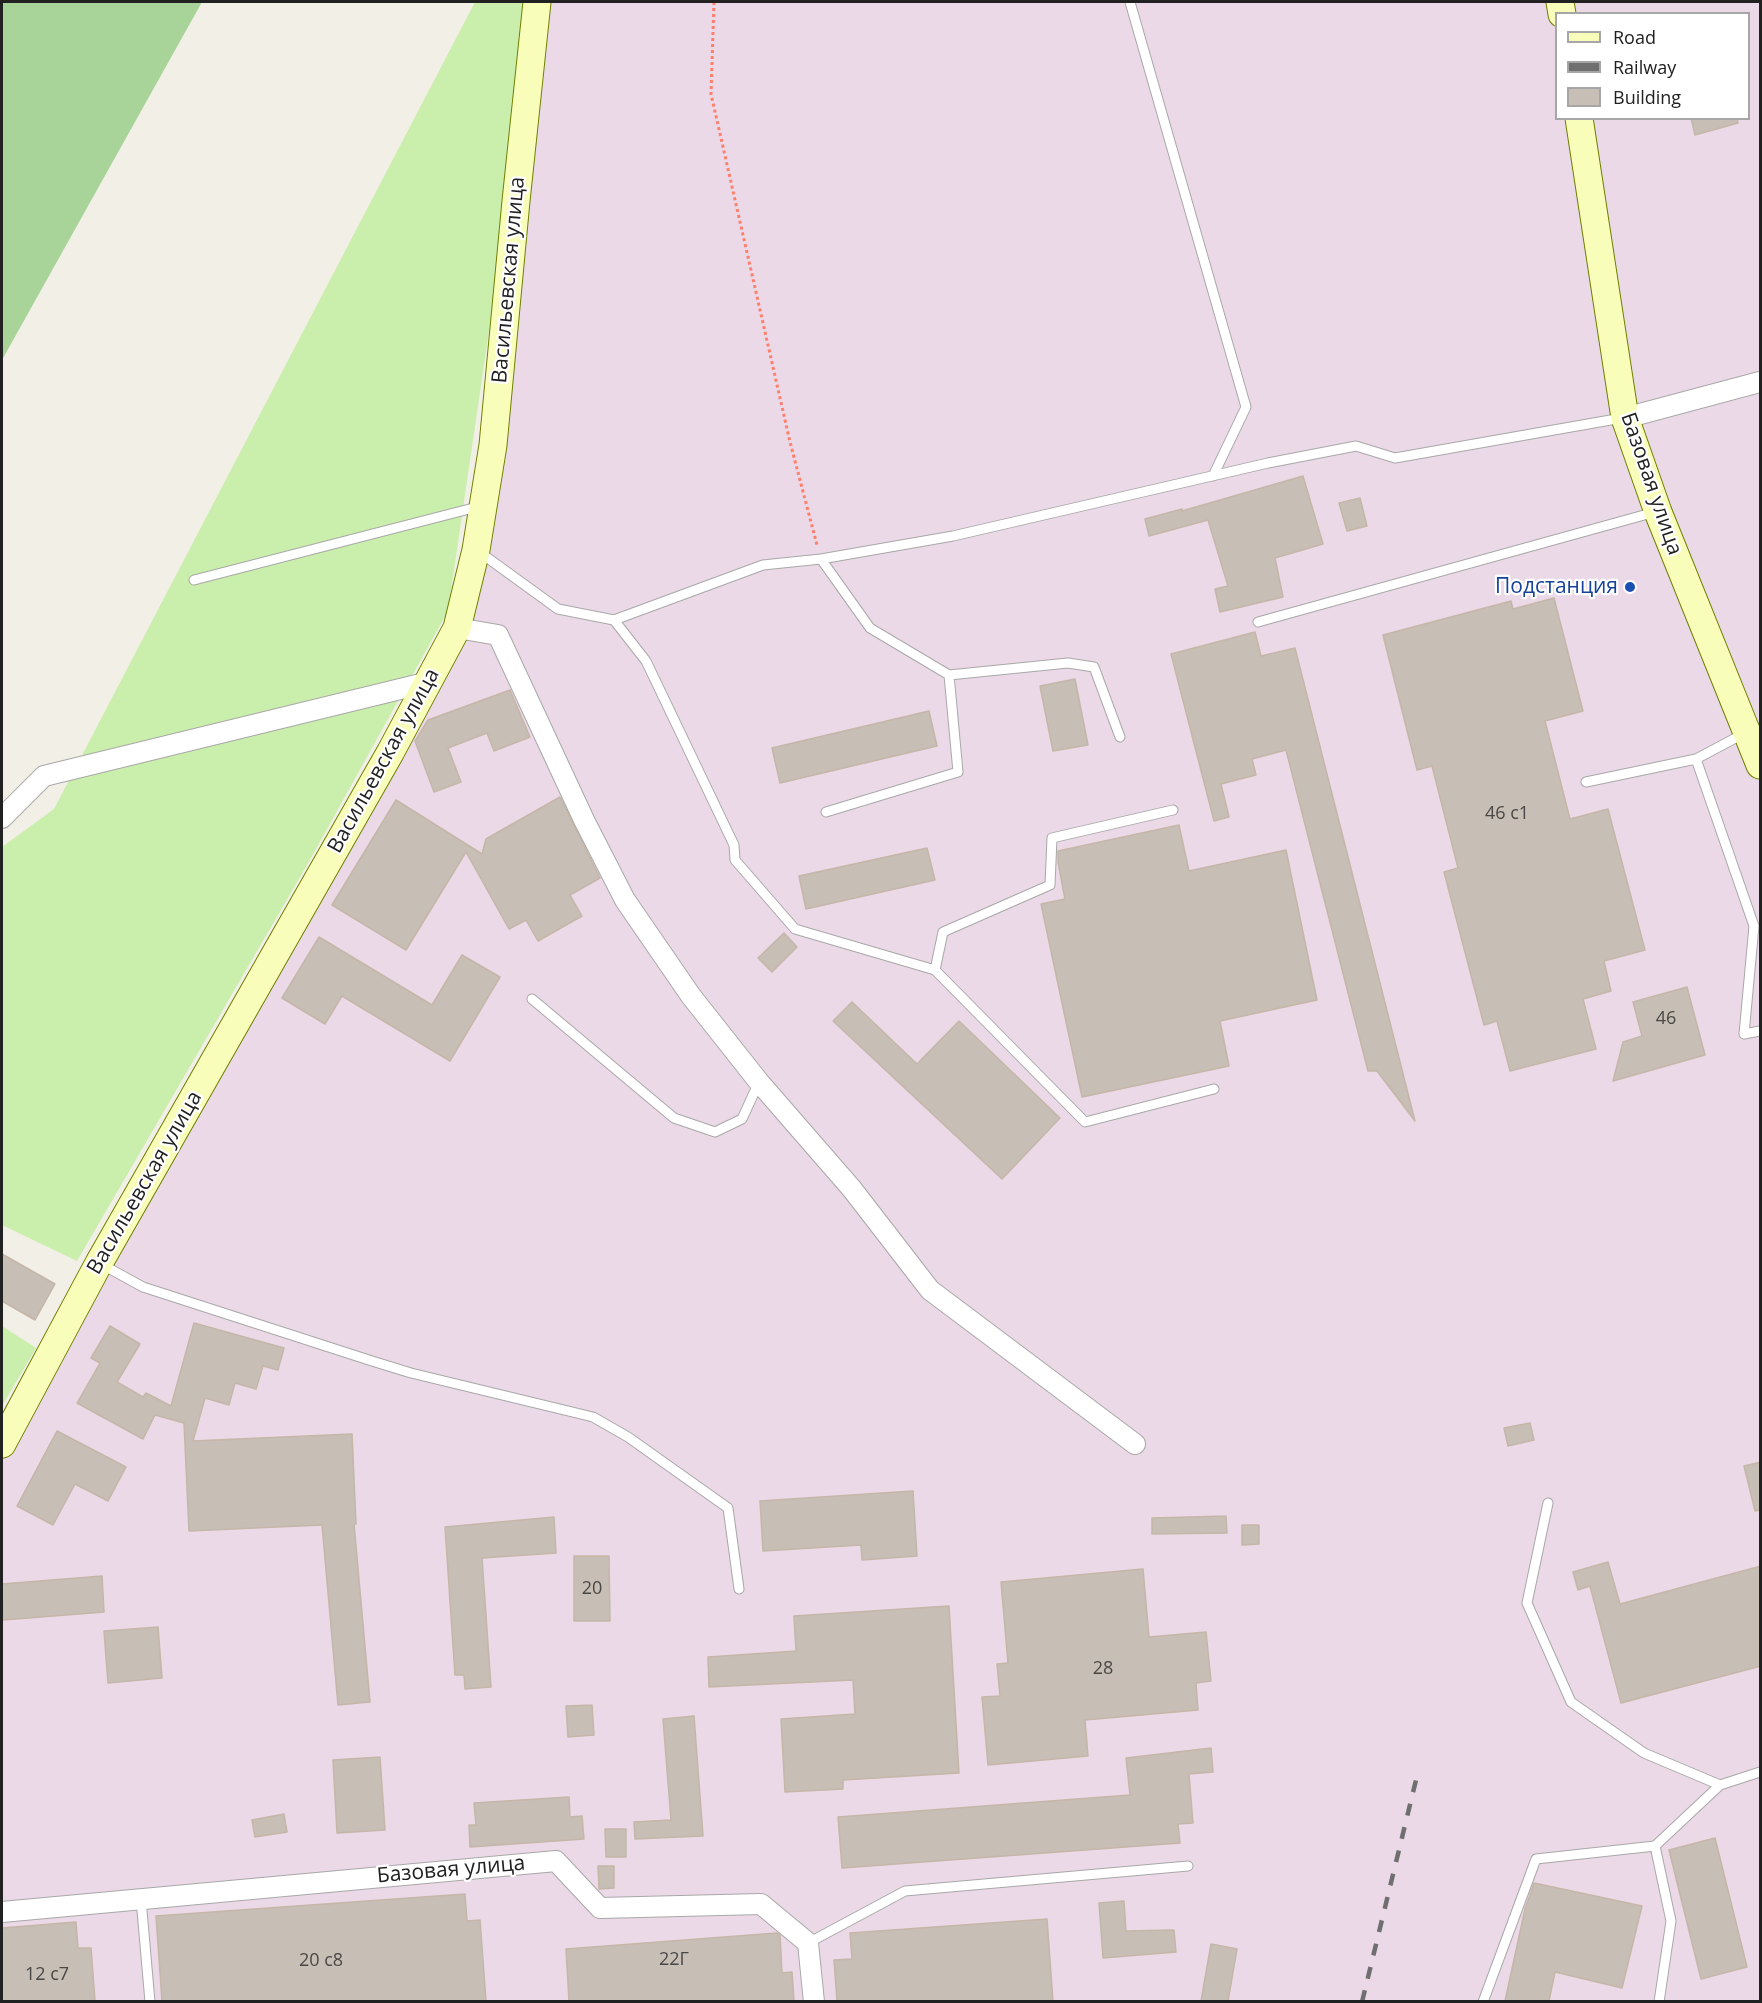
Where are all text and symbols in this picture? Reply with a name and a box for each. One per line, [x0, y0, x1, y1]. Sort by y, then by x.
legend [1555, 12, 1750, 120]
text: Road [1613, 25, 1656, 49]
text: Railway [1613, 55, 1676, 79]
text: Building [1613, 85, 1681, 109]
street label: Васильевская улица [487, 176, 531, 384]
street label: Базовая улица [1615, 410, 1687, 558]
place label: Подстанция [1495, 574, 1618, 600]
marker: Подстанция [1623, 580, 1637, 594]
street label: Васильевская улица [323, 664, 445, 858]
house number: 46 с1 [1485, 803, 1529, 825]
house number: 46 [1656, 1008, 1676, 1030]
street label: Васильевская улица [82, 1087, 208, 1279]
house number: 20 [582, 1578, 602, 1600]
house number: 28 [1093, 1658, 1113, 1680]
street label: Базовая улица [376, 1851, 526, 1889]
house number: 22Г [659, 1949, 689, 1971]
house number: 20 с8 [299, 1950, 343, 1972]
house number: 12 с7 [25, 1964, 69, 1986]

